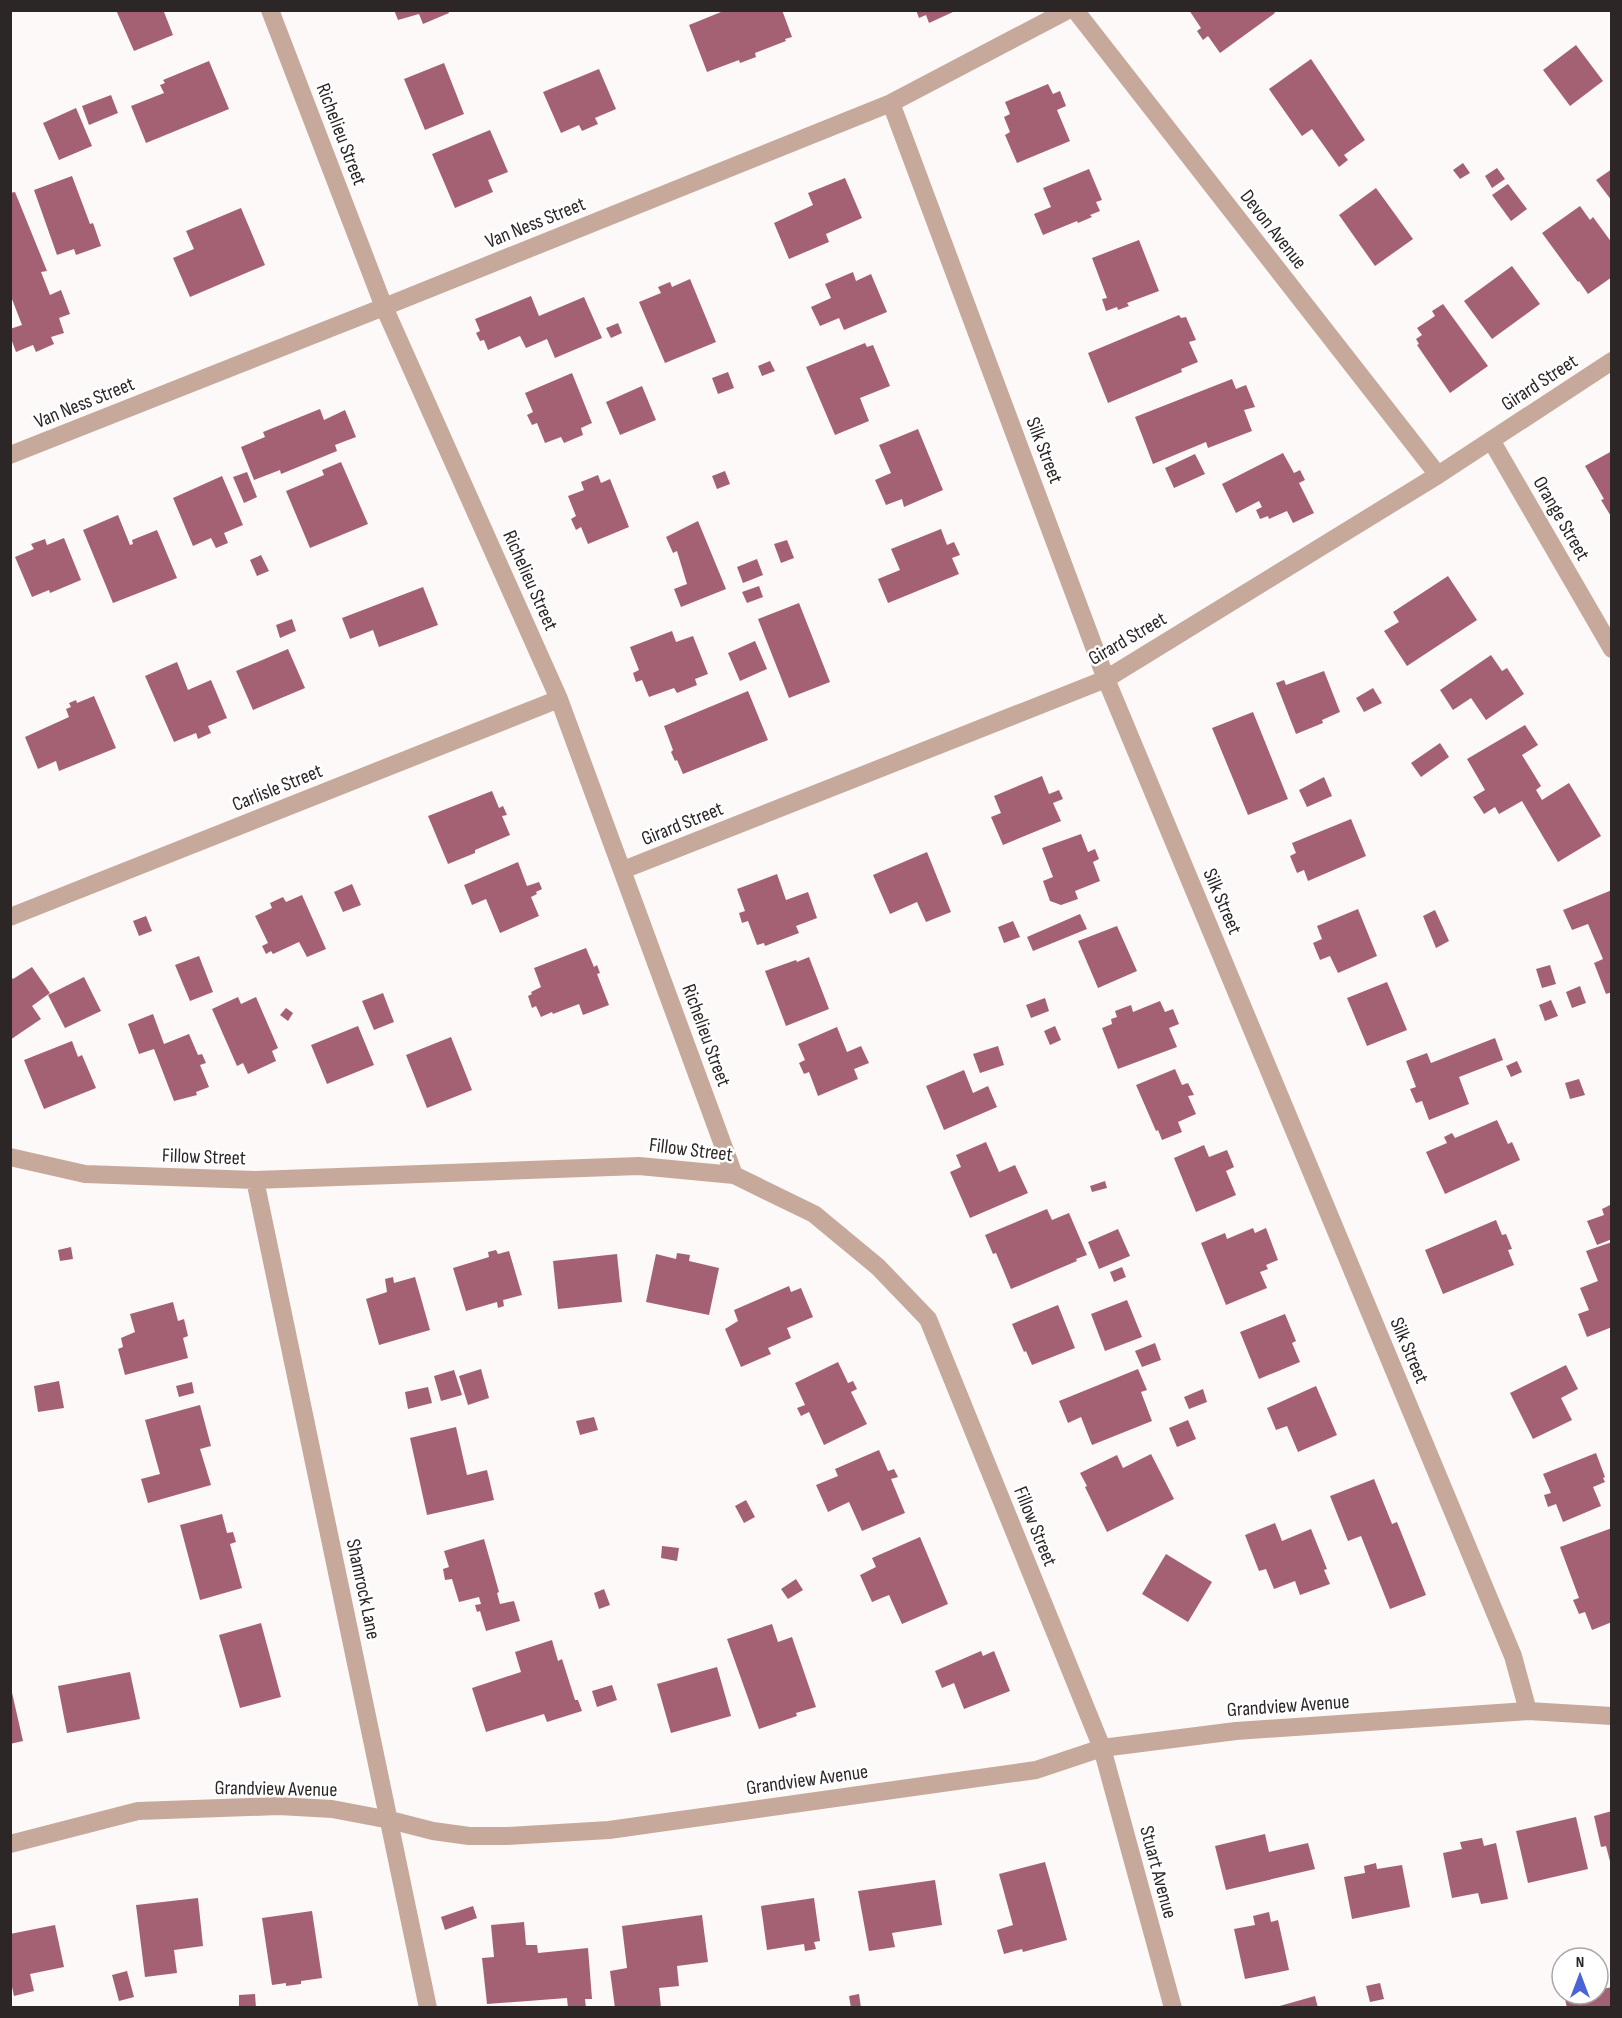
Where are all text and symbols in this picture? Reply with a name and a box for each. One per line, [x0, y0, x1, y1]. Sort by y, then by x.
street label: Richelieu Street [311, 80, 371, 189]
street label: Devon Avenue [1235, 185, 1312, 274]
street label: Van Ness Street [482, 192, 589, 254]
street label: Girard Street [1497, 349, 1582, 416]
street label: Van Ness Street [31, 372, 138, 434]
street label: Silk Street [1020, 414, 1068, 487]
street label: Orange Street [1528, 472, 1595, 565]
street label: Richelieu Street [497, 527, 563, 634]
street label: Girard Street [1084, 607, 1171, 671]
street label: Carlisle Street [229, 759, 326, 817]
street label: Girard Street [638, 797, 727, 851]
street label: Silk Street [1198, 865, 1247, 938]
street label: Richelieu Street [676, 981, 736, 1090]
street label: Fillow Street [648, 1133, 734, 1167]
street label: Fillow Street [162, 1144, 246, 1170]
street label: Silk Street [1385, 1314, 1434, 1387]
street label: Fillow Street [1008, 1483, 1062, 1570]
street label: Shamrock Lane [341, 1537, 385, 1642]
street label: Grandview Avenue [1226, 1690, 1350, 1722]
street label: Grandview Avenue [745, 1760, 870, 1800]
street label: Grandview Avenue [214, 1776, 338, 1802]
street label: Stuart Avenue [1134, 1823, 1182, 1921]
north arrow [1550, 1946, 1610, 2006]
text: N [1576, 1953, 1584, 1972]

